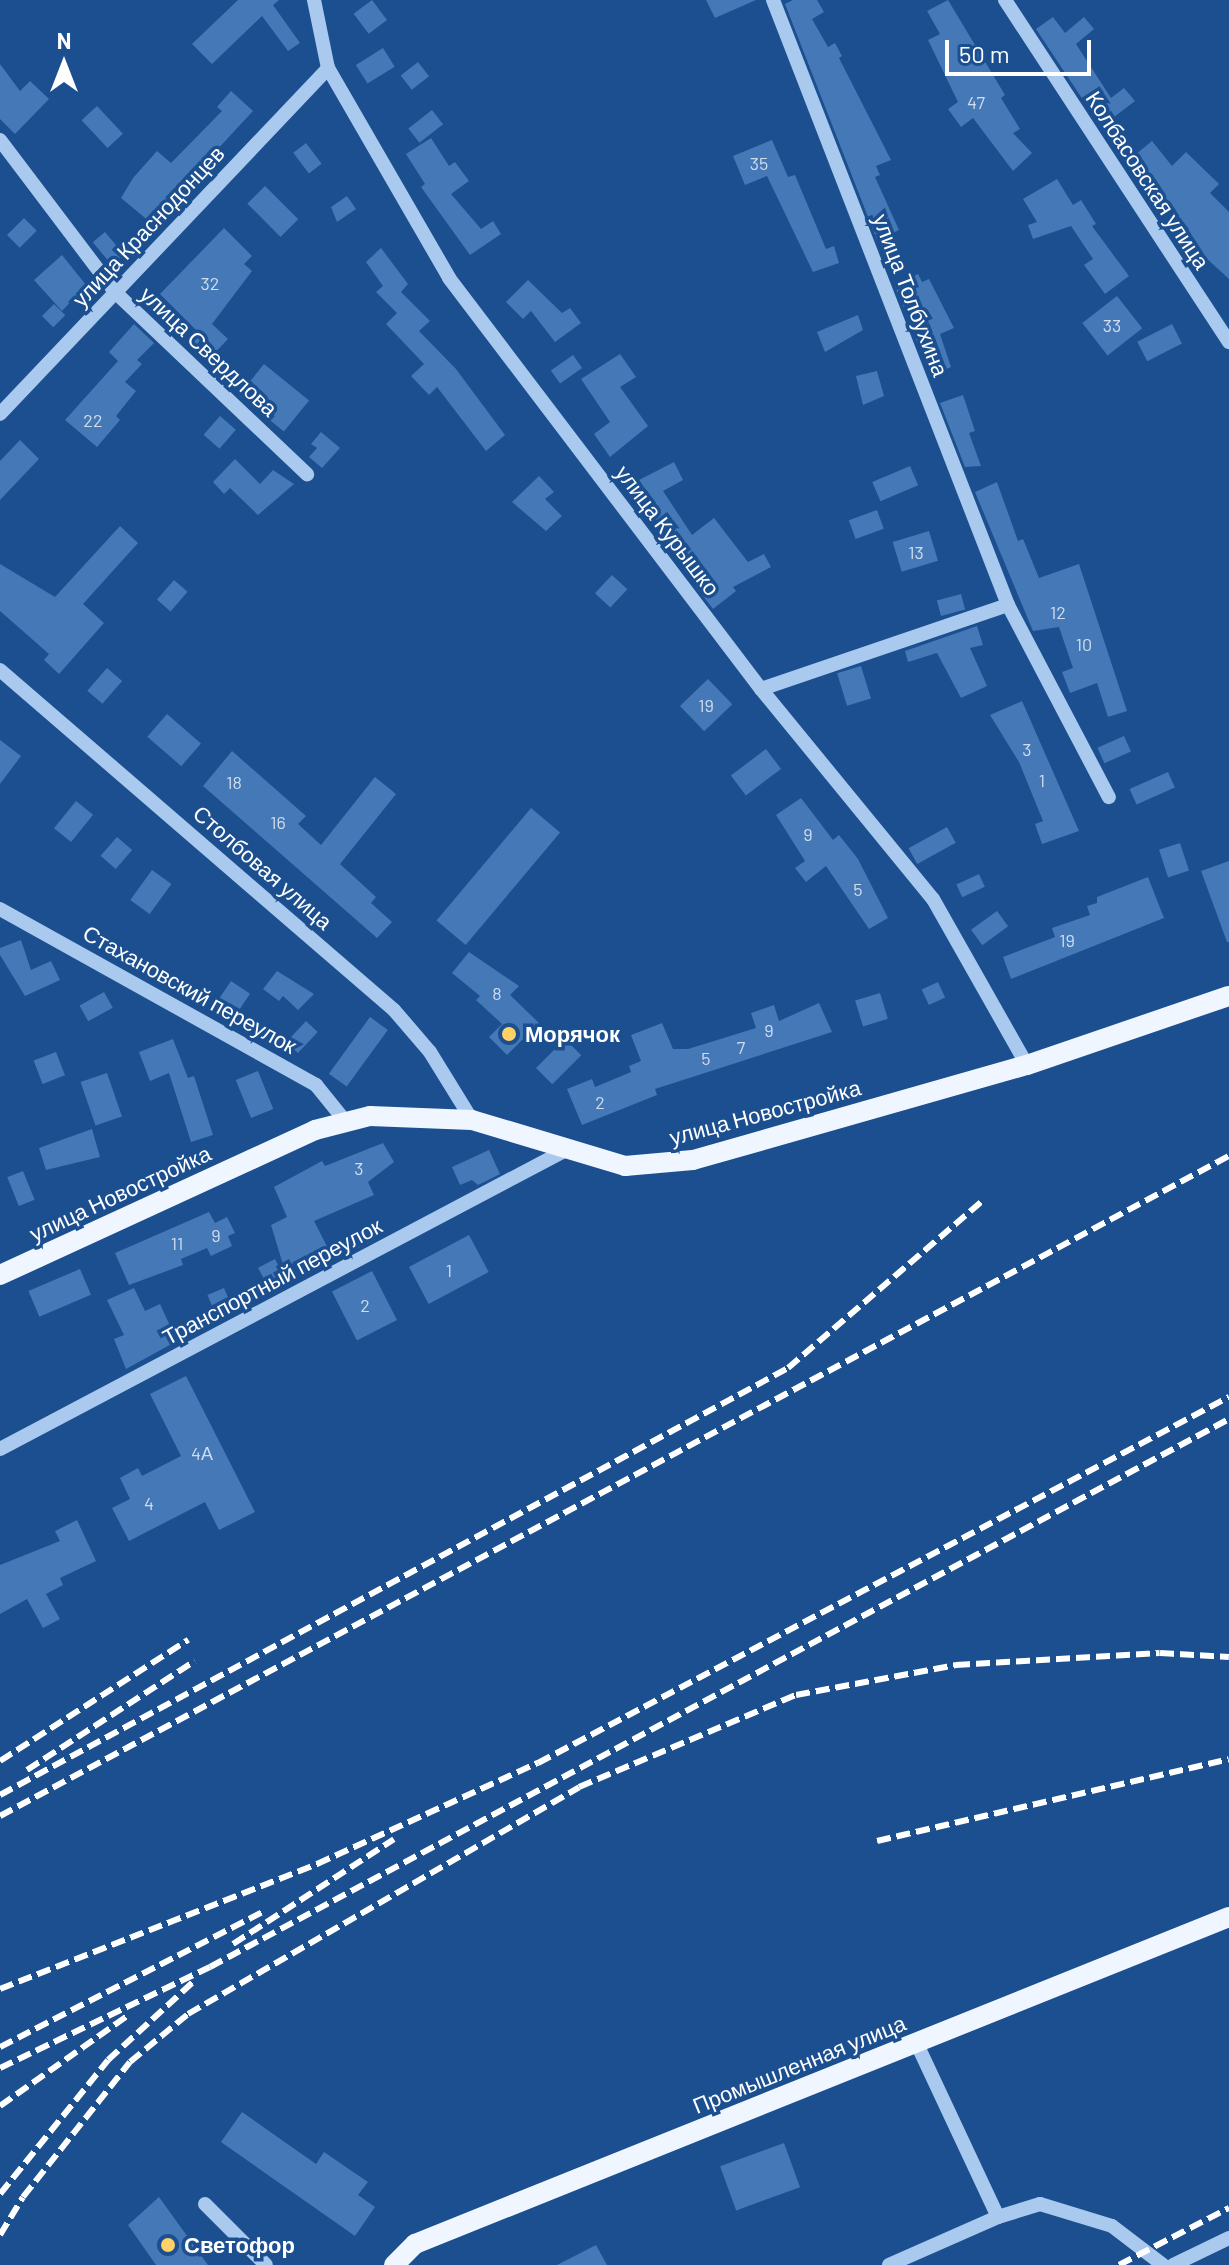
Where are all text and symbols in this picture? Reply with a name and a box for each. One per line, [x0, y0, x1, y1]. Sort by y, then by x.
north arrow [24, 24, 104, 104]
scale bar [949, 24, 1095, 74]
text: N [57, 27, 71, 53]
text: 50 m [959, 39, 1010, 68]
street label: Колбасовская улица [1081, 86, 1215, 274]
house number: 47 [967, 91, 985, 113]
street label: улица Краснодонцев [67, 140, 229, 312]
house number: 35 [750, 152, 768, 174]
street label: улица Толбухина [868, 210, 954, 380]
house number: 32 [201, 272, 219, 294]
street label: улица Свердлова [135, 281, 283, 421]
house number: 33 [1103, 314, 1121, 336]
house number: 22 [83, 409, 103, 431]
street label: улица Курышко [610, 460, 726, 600]
house number: 13 [908, 541, 924, 563]
house number: 12 [1050, 601, 1066, 623]
house number: 10 [1076, 633, 1092, 655]
house number: 19 [698, 694, 714, 716]
house number: 3 [1022, 738, 1032, 760]
house number: 1 [1039, 769, 1045, 791]
house number: 18 [226, 771, 242, 793]
street label: Столбовая улица [188, 799, 338, 935]
house number: 16 [270, 811, 286, 833]
house number: 9 [803, 823, 813, 845]
house number: 5 [853, 878, 863, 900]
street label: Стахановский переулок [79, 919, 301, 1059]
house number: 19 [1059, 929, 1075, 951]
house number: 8 [492, 982, 502, 1004]
house number: 9 [764, 1019, 774, 1041]
place label: Морячок [525, 1021, 620, 1047]
marker: Морячок [500, 1025, 518, 1043]
house number: 7 [737, 1036, 745, 1058]
house number: 5 [701, 1047, 711, 1069]
street label: улица Новостройка [667, 1074, 863, 1150]
house number: 2 [595, 1091, 605, 1113]
street label: улица Новостройка [25, 1139, 215, 1247]
house number: 3 [354, 1157, 364, 1179]
street label: Транспортный переулок [158, 1212, 386, 1350]
house number: 9 [211, 1224, 221, 1246]
house number: 11 [171, 1232, 183, 1254]
house number: 1 [446, 1259, 452, 1281]
house number: 2 [360, 1294, 370, 1316]
house number: 4А [191, 1442, 213, 1464]
house number: 4 [144, 1492, 154, 1514]
street label: Промышленная улица [689, 2009, 909, 2119]
place label: Светофор [184, 2232, 295, 2258]
marker: Светофор [159, 2236, 177, 2254]

